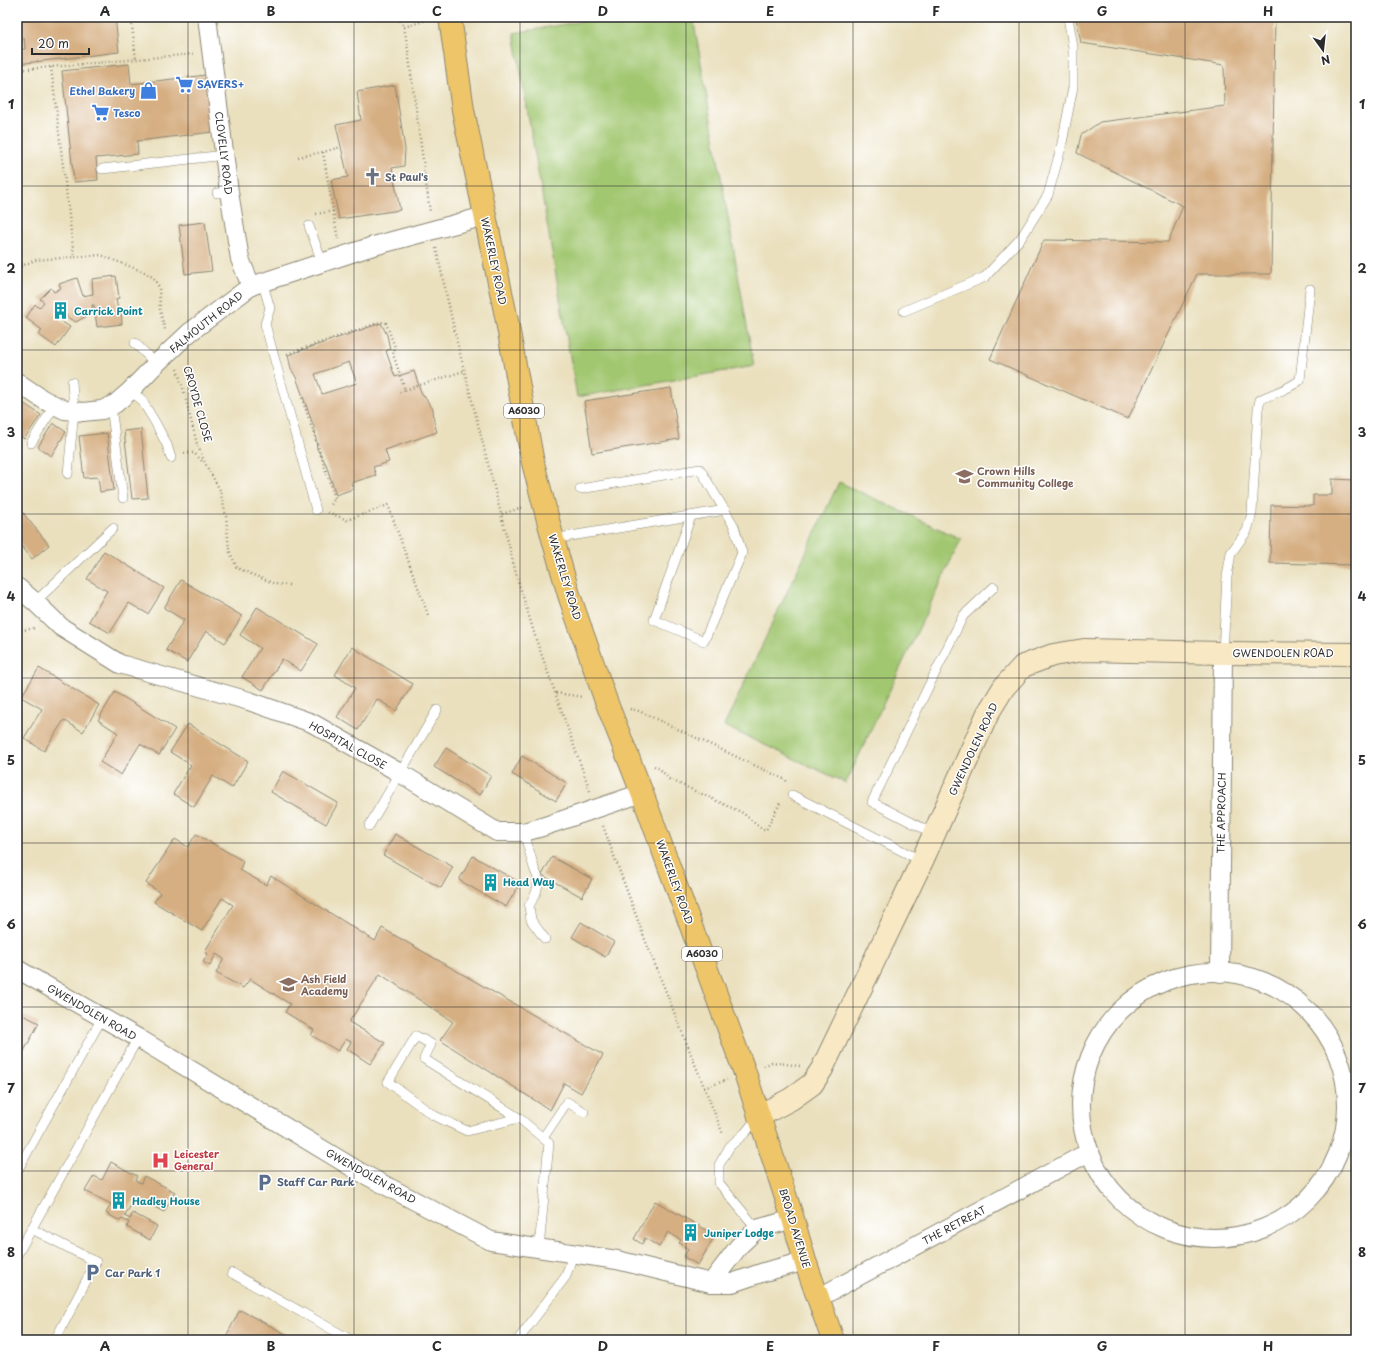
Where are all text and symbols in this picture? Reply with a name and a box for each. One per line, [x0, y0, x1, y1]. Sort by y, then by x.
text: A [100, 1, 110, 20]
text: B [267, 1, 276, 20]
text: C [432, 1, 442, 20]
text: D [598, 1, 608, 20]
text: E [766, 1, 774, 20]
text: F [932, 1, 940, 20]
text: G [1097, 1, 1107, 20]
text: H [1263, 1, 1273, 20]
scale bar [32, 30, 89, 56]
north arrow [1303, 30, 1343, 70]
text: 20 m [38, 34, 69, 52]
text: N [1319, 51, 1332, 70]
supermarket icon: SAVERS+ [174, 74, 194, 94]
place label: SAVERS+ [197, 76, 244, 91]
shop icon: Ethel Bakery [138, 81, 158, 101]
place label: Ethel Bakery [70, 83, 135, 98]
text: 1 [8, 94, 14, 113]
text: 1 [1359, 94, 1365, 113]
supermarket icon: Tesco [90, 103, 110, 123]
place label: Tesco [113, 105, 141, 120]
street label: CLOVELLY ROAD [212, 111, 237, 195]
church icon: St Paul's [362, 167, 382, 187]
place label: St Paul's [385, 169, 428, 184]
street label: WAKERLEY ROAD [478, 216, 511, 306]
text: 2 [6, 258, 16, 277]
text: 2 [1357, 258, 1367, 277]
street label: FALMOUTH ROAD [166, 287, 246, 356]
building icon: Carrick Point [51, 301, 71, 321]
place label: Carrick Point [74, 303, 143, 318]
street label: CROYDE CLOSE [180, 364, 217, 444]
road number: A6030 [504, 404, 544, 418]
text: 3 [7, 422, 16, 441]
text: 3 [1358, 422, 1367, 441]
place label: Crown Hills Community College [977, 463, 1074, 491]
school or university icon: Crown Hills Community College [954, 467, 974, 487]
street label: WAKERLEY ROAD [545, 532, 586, 622]
text: 4 [7, 586, 16, 605]
text: 4 [1358, 586, 1367, 605]
street label: GWENDOLEN ROAD [1232, 645, 1334, 660]
street label: GWENDOLEN ROAD [944, 700, 1001, 798]
street label: HOSPITAL CLOSE [307, 717, 390, 772]
text: 5 [7, 750, 15, 769]
text: 5 [1358, 750, 1366, 769]
street label: THE APPROACH [1212, 772, 1229, 854]
street label: WAKERLEY ROAD [653, 837, 698, 926]
building icon: Head Way [480, 872, 500, 892]
place label: Head Way [503, 874, 555, 889]
text: 6 [6, 914, 16, 933]
text: 6 [1357, 914, 1367, 933]
road number: A6030 [682, 947, 722, 961]
place label: Ash Field Academy [300, 971, 348, 998]
school or university icon: Ash Field Academy [278, 975, 298, 995]
street label: GWENDOLEN ROAD [45, 980, 140, 1043]
text: 7 [7, 1078, 15, 1097]
text: 7 [1358, 1078, 1366, 1097]
street label: GWENDOLEN ROAD [323, 1145, 419, 1207]
place label: Leicester General [174, 1146, 220, 1173]
hospital icon: Leicester General [151, 1150, 171, 1170]
parking icon: Staff Car Park [254, 1172, 274, 1192]
place label: Staff Car Park [277, 1174, 355, 1189]
street label: BROAD AVENUE [776, 1186, 815, 1270]
building icon: Hadley House [109, 1191, 129, 1211]
place label: Hadley House [132, 1193, 201, 1209]
street label: THE RETREAT [919, 1201, 989, 1248]
building icon: Juniper Lodge [681, 1223, 701, 1243]
place label: Juniper Lodge [704, 1225, 774, 1240]
text: 8 [7, 1242, 15, 1261]
text: 8 [1358, 1242, 1366, 1261]
parking icon: Car Park 1 [82, 1263, 102, 1283]
place label: Car Park 1 [105, 1265, 160, 1280]
text: A [100, 1336, 110, 1355]
text: B [267, 1336, 276, 1355]
text: C [432, 1336, 442, 1355]
text: D [598, 1336, 608, 1355]
text: E [766, 1336, 774, 1355]
text: F [932, 1336, 940, 1355]
text: G [1097, 1336, 1107, 1355]
text: H [1263, 1336, 1273, 1355]

